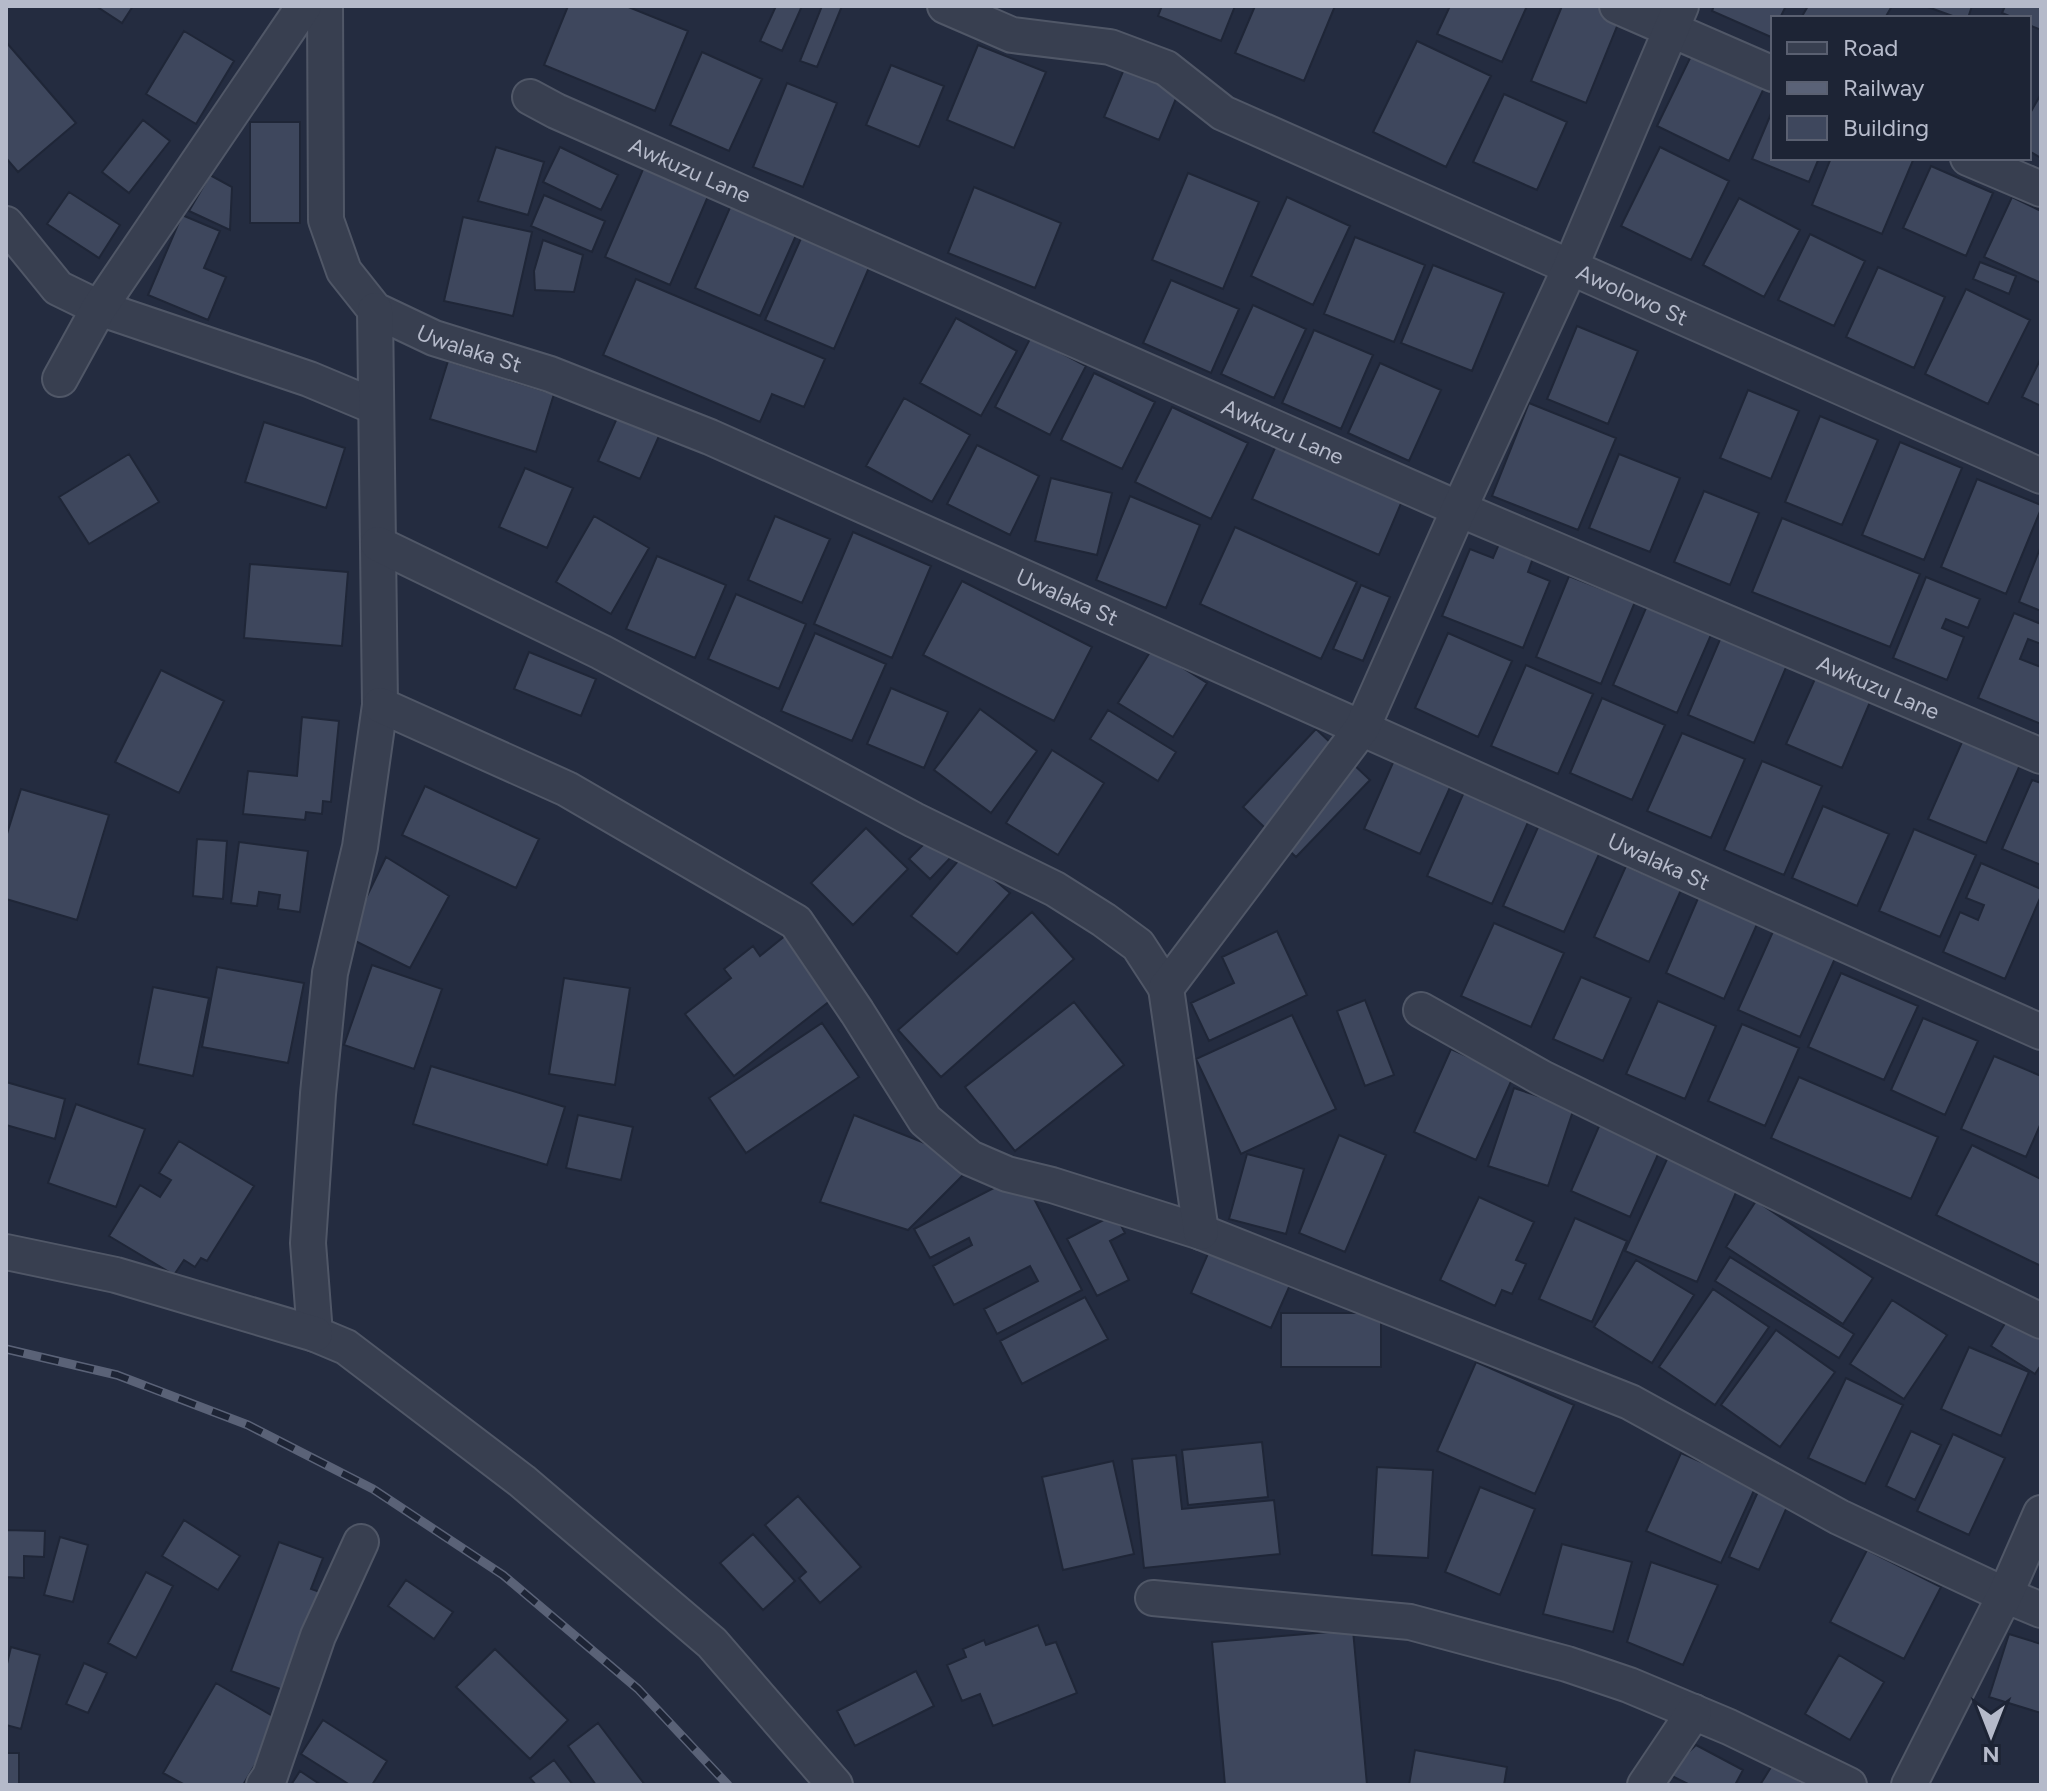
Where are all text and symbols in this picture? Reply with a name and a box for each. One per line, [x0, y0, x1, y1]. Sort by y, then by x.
legend [1771, 16, 2031, 160]
text: Road [1843, 33, 1898, 62]
text: Railway [1843, 73, 1925, 102]
text: Building [1843, 113, 1929, 142]
street label: Awkuzu Lane [625, 131, 755, 209]
street label: Awolowo St [1573, 258, 1692, 331]
street label: Uwalaka St [412, 318, 525, 378]
street label: Awkuzu Lane [1218, 393, 1348, 470]
street label: Uwalaka St [1012, 562, 1122, 631]
street label: Awkuzu Lane [1813, 649, 1944, 725]
street label: Uwalaka St [1604, 827, 1714, 896]
north arrow [1951, 1695, 2031, 1775]
text: N [1982, 1741, 2000, 1768]

